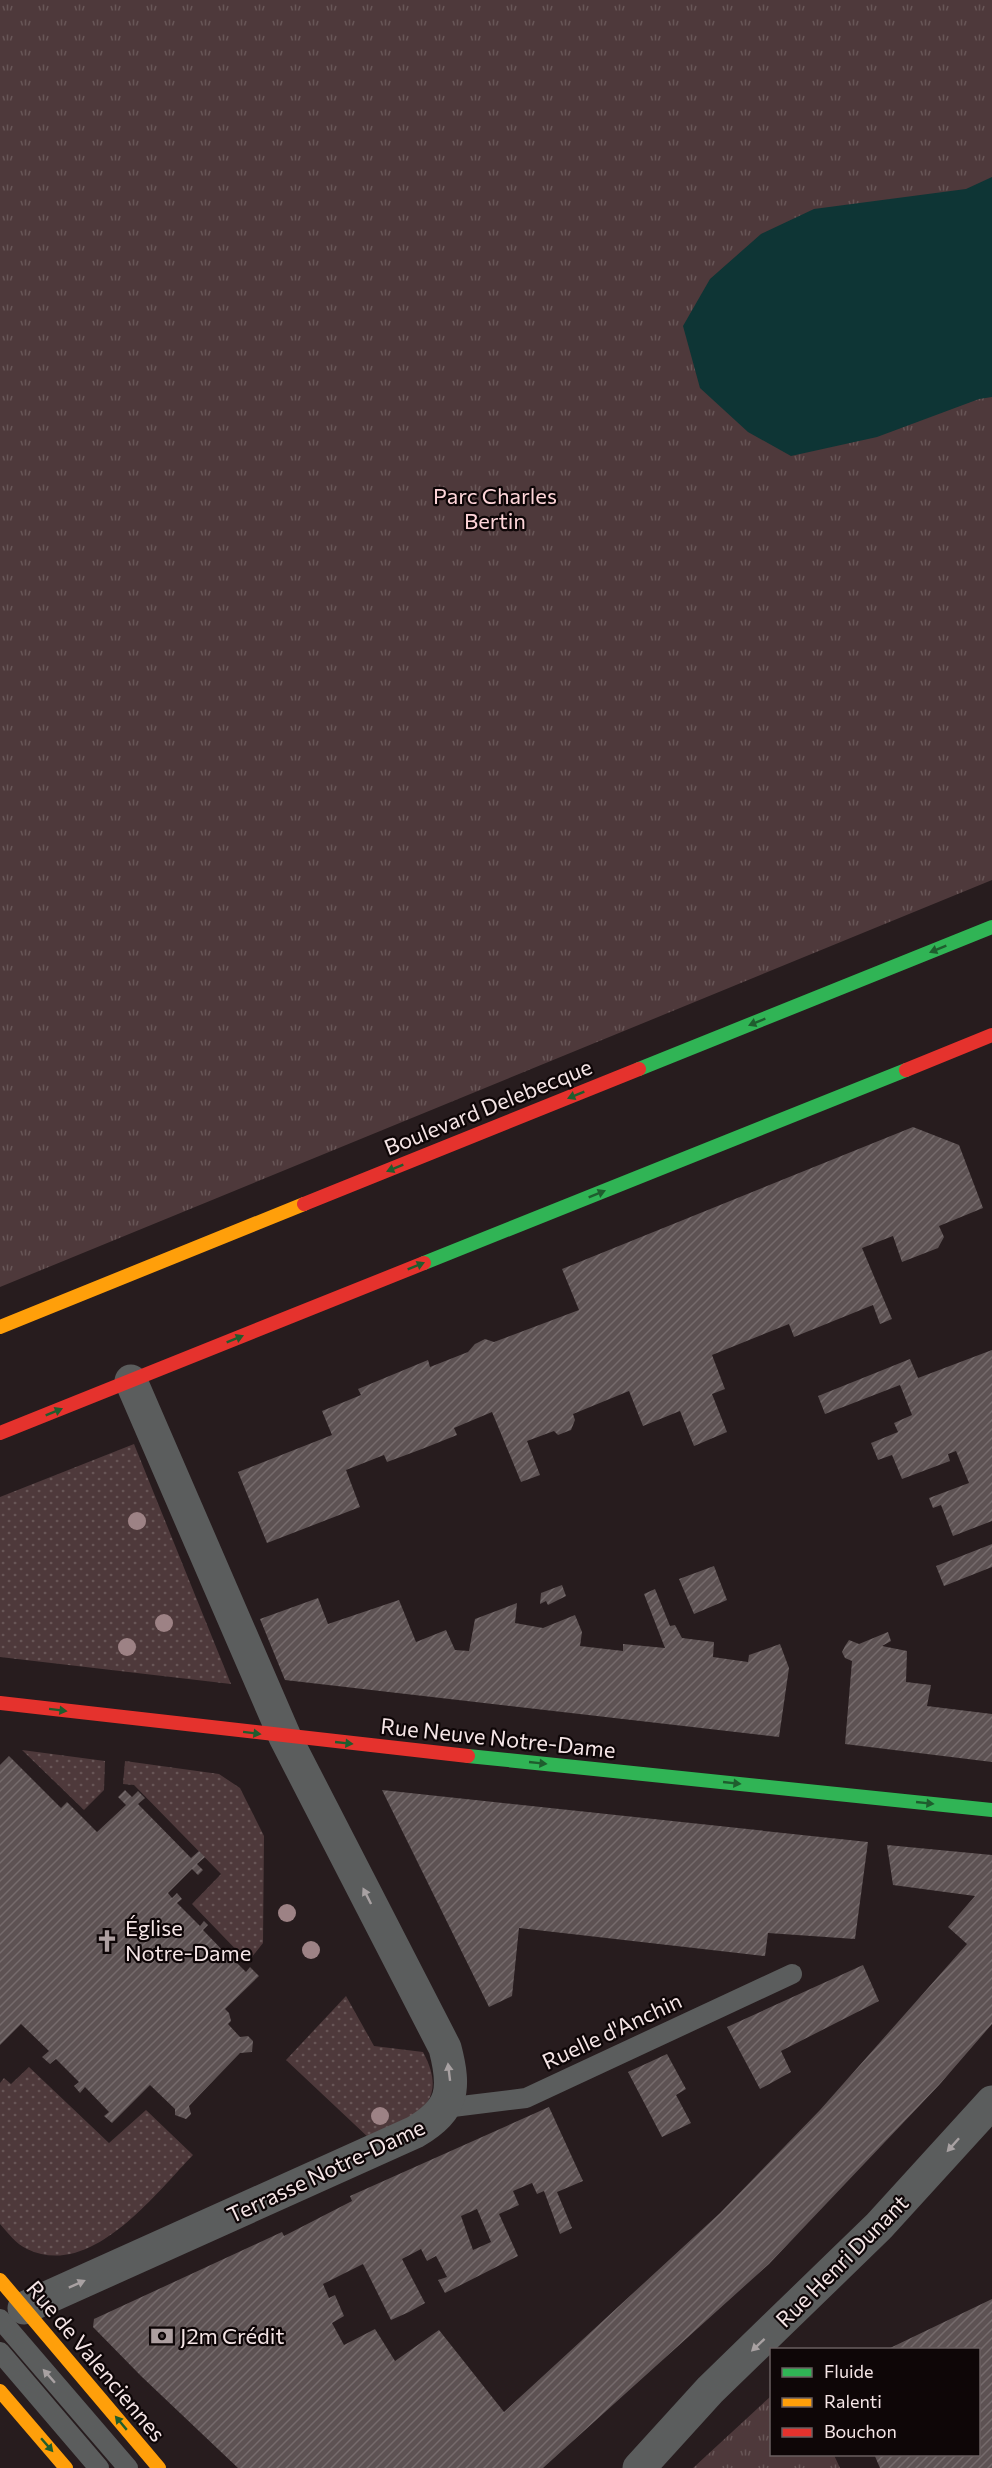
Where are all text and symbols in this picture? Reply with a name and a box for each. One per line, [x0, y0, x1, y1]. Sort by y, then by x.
park label: Parc Charles Bertin [433, 482, 557, 534]
one-way arrow [928, 944, 946, 954]
one-way arrow [747, 1017, 765, 1027]
street label: Boulevard Delebecque [380, 1052, 596, 1161]
one-way arrow [567, 1091, 585, 1100]
one-way arrow [386, 1164, 404, 1173]
one-way arrow [588, 1189, 606, 1198]
one-way arrow [407, 1261, 425, 1270]
one-way arrow [226, 1334, 244, 1343]
one-way arrow [46, 1406, 64, 1416]
one-way arrow [49, 1705, 68, 1714]
street label: Rue Neuve Notre-Dame [379, 1712, 617, 1763]
one-way arrow [242, 1728, 261, 1737]
one-way arrow [334, 1738, 353, 1748]
one-way arrow [528, 1758, 547, 1768]
one-way arrow [722, 1778, 741, 1788]
one-way arrow [916, 1799, 935, 1808]
one-way arrow [362, 1887, 372, 1904]
place label: Église Notre-Dame [125, 1914, 251, 1966]
church icon: Église Notre-Dame [94, 1928, 120, 1954]
street label: Ruelle d'Anchin [538, 1986, 686, 2075]
one-way arrow [445, 2062, 454, 2081]
street label: Terrasse Notre-Dame [223, 2113, 429, 2228]
one-way arrow [946, 2138, 960, 2153]
street label: Rue Henri Dunant [770, 2189, 914, 2333]
street label: Rue de Valenciennes [21, 2275, 171, 2447]
one-way arrow [69, 2280, 86, 2289]
place label: J2m Crédit [180, 2322, 284, 2349]
bank icon: J2m Crédit [149, 2323, 175, 2349]
one-way arrow [751, 2337, 765, 2351]
legend [770, 2348, 980, 2456]
text: Fluide [824, 2360, 873, 2382]
one-way arrow [43, 2369, 56, 2384]
text: Ralenti [824, 2390, 882, 2412]
one-way arrow [115, 2415, 128, 2431]
text: Bouchon [824, 2420, 897, 2442]
one-way arrow [40, 2437, 53, 2453]

